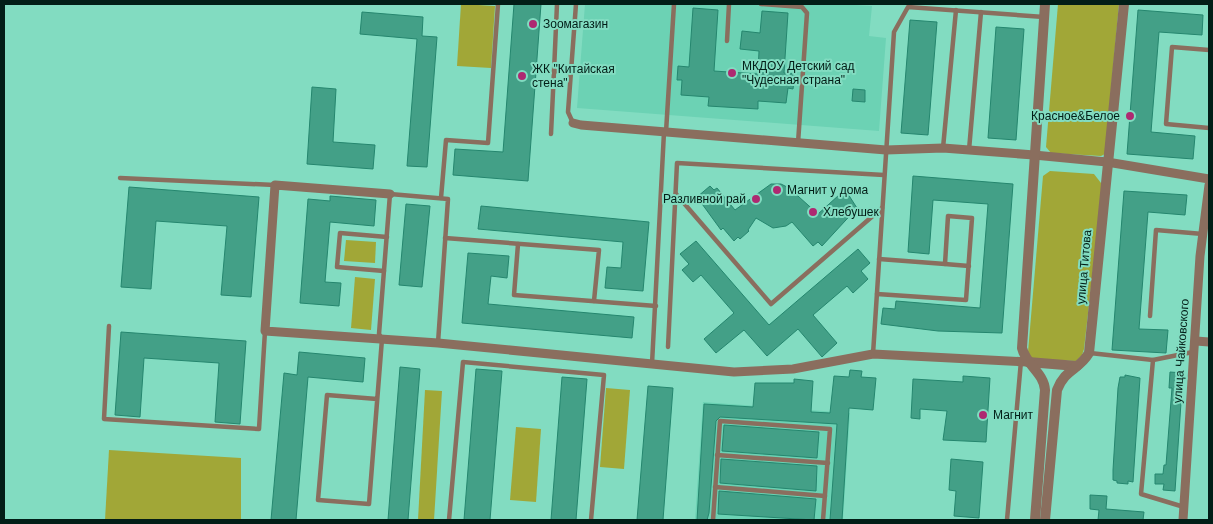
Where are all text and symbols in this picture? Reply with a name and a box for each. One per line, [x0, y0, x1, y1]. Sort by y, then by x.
place label: Зоомагазин [543, 17, 608, 31]
marker: Зоомагазин [527, 18, 539, 30]
place label: МКДОУ Детский сад "Чудесная страна" [742, 59, 855, 87]
place label: ЖК "Китайская стена" [532, 62, 615, 90]
marker: МКДОУ Детский сад "Чудесная страна" [726, 67, 738, 79]
marker: ЖК "Китайская стена" [516, 70, 528, 82]
place label: Красное&Белое [1031, 109, 1120, 123]
marker: Красное&Белое [1124, 110, 1136, 122]
place label: Магнит у дома [787, 183, 869, 197]
marker: Магнит у дома [771, 184, 783, 196]
place label: Разливной рай [663, 192, 746, 206]
marker: Разливной рай [750, 193, 762, 205]
place label: Хлебушек [823, 205, 879, 219]
marker: Хлебушек [807, 206, 819, 218]
street label: улица Титова [1074, 229, 1094, 305]
street label: улица Чайковского [1170, 298, 1192, 404]
place label: Магнит [993, 408, 1034, 422]
marker: Магнит [977, 409, 989, 421]

